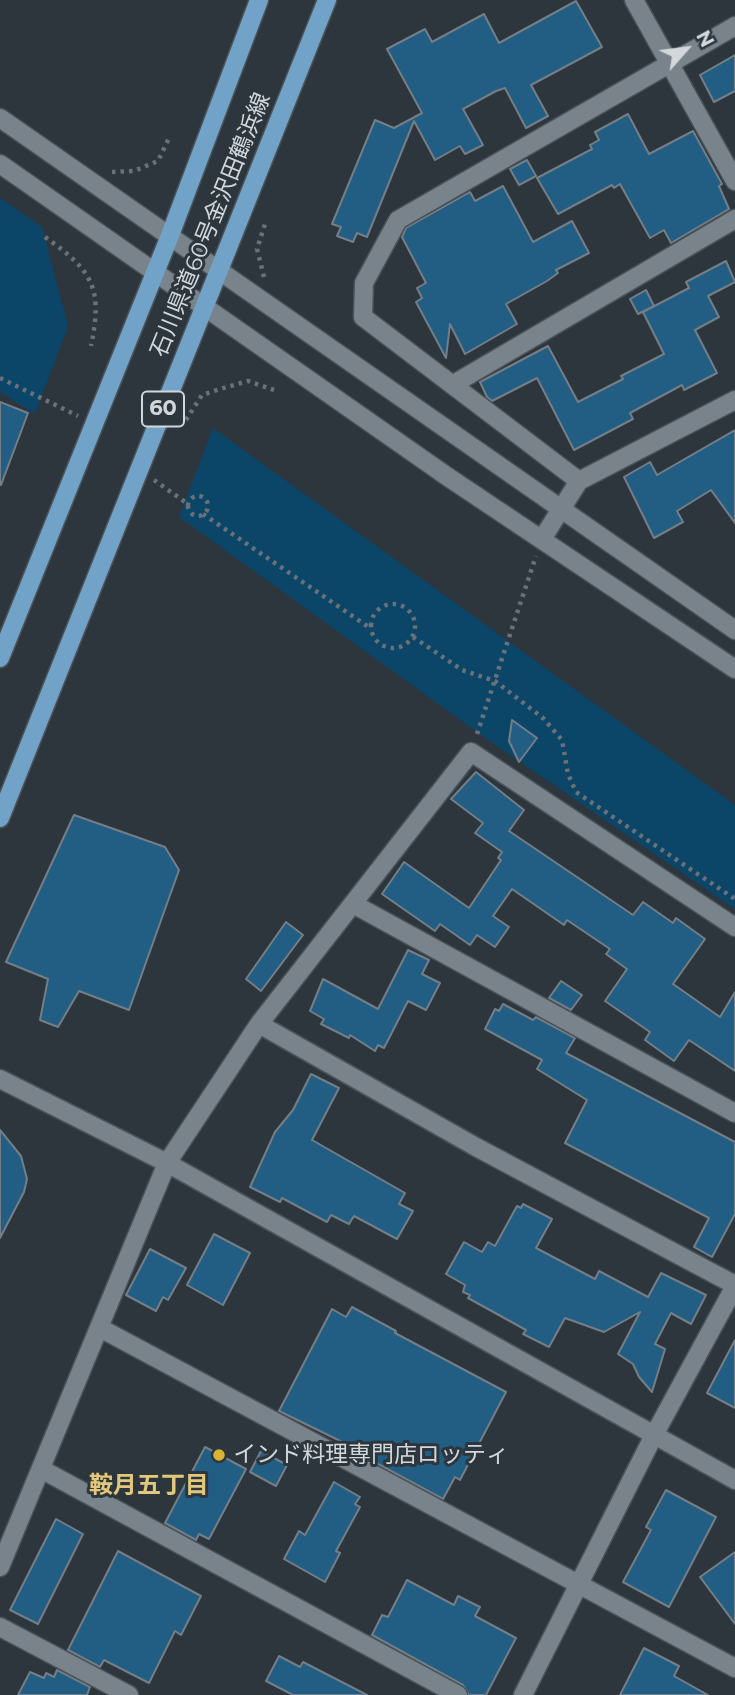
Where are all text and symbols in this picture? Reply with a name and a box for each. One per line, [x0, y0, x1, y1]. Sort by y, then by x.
north arrow [651, 14, 721, 84]
text: N [691, 27, 719, 51]
street label: 石川県道60号金沢田鶴浜線 [145, 89, 277, 361]
road number: 60 [142, 392, 184, 426]
place label: インド料理専門店ロッティ [233, 1441, 509, 1469]
marker: インド料理専門店ロッティ [211, 1447, 227, 1463]
district label: 鞍月五丁目 [89, 1472, 209, 1500]

